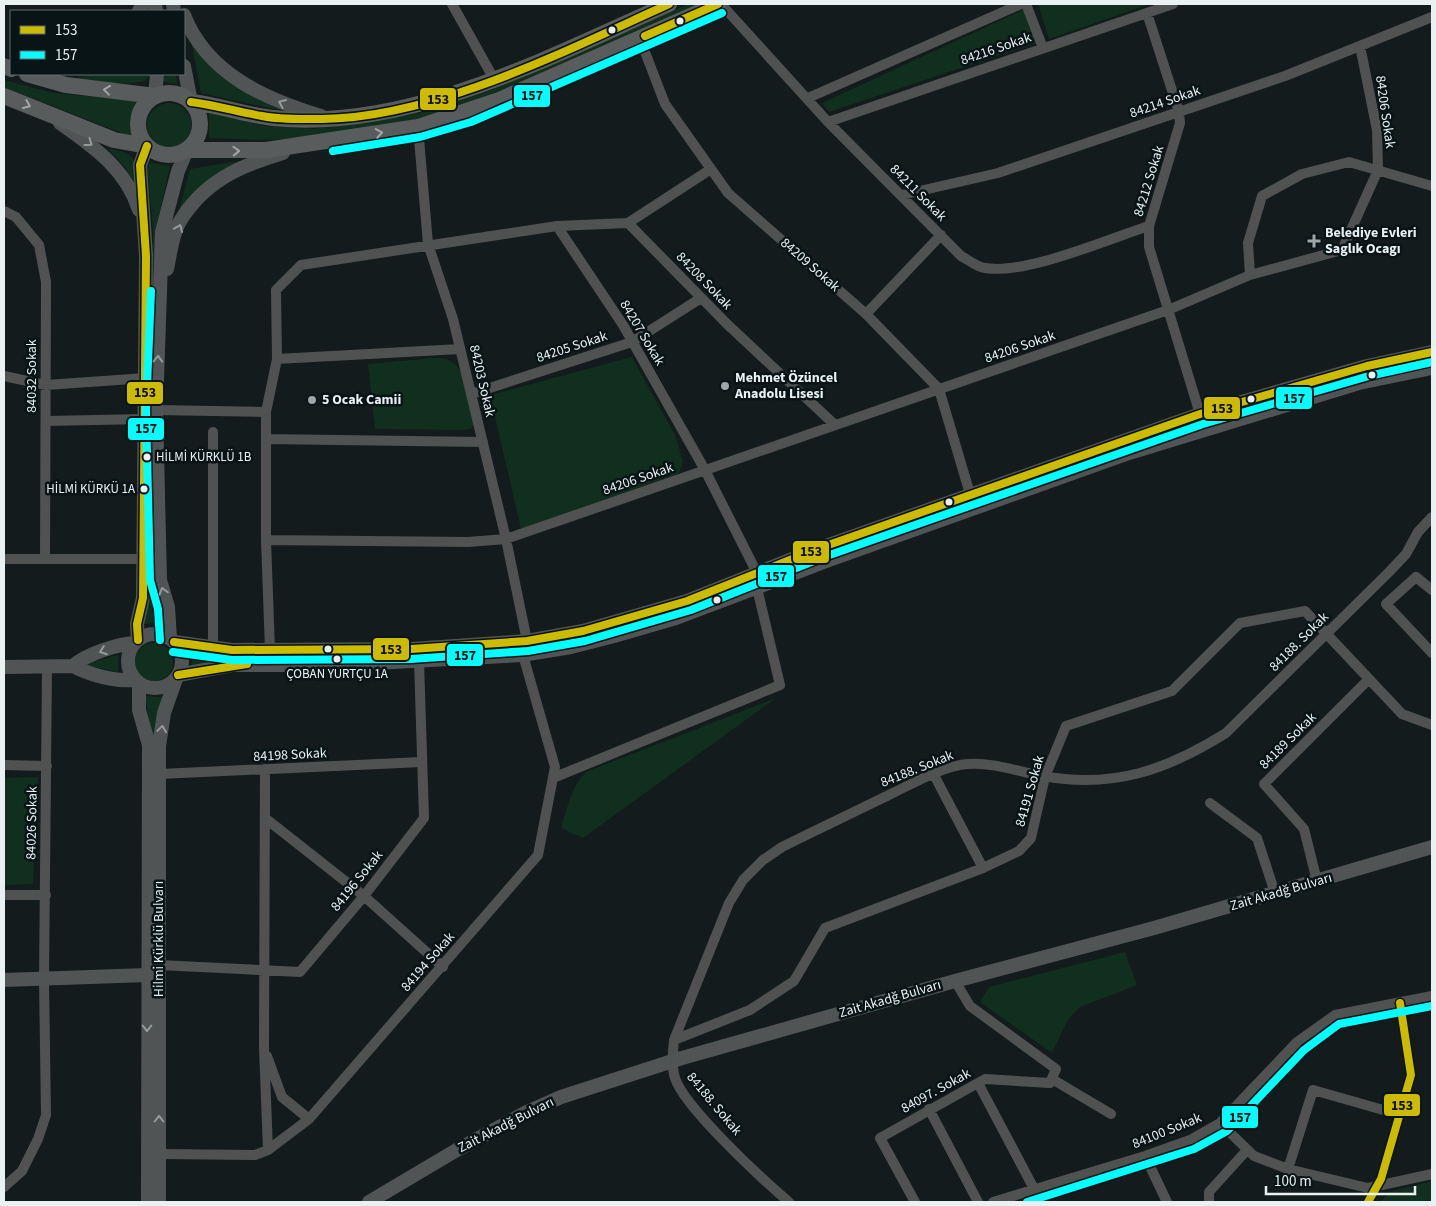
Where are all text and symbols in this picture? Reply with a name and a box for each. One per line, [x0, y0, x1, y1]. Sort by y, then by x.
legend [10, 10, 185, 75]
unlabelled marker [675, 16, 685, 26]
text: 153 [55, 20, 77, 41]
unlabelled marker [607, 25, 617, 35]
street label: 84216 Sokak [958, 28, 1034, 70]
text: 157 [55, 45, 77, 66]
street label: 84206 Sokak [1370, 74, 1400, 150]
street label: 84214 Sokak [1127, 81, 1203, 123]
line badge: 157 [513, 84, 551, 108]
one-way arrow [102, 85, 110, 96]
text: 157 [521, 86, 543, 106]
line badge: 153 [419, 87, 457, 111]
text: 153 [427, 90, 449, 110]
one-way arrow [22, 99, 31, 110]
one-way arrow [278, 99, 287, 110]
one-way arrow [375, 129, 384, 139]
one-way arrow [83, 137, 93, 146]
street label: 84212 Sokak [1129, 143, 1169, 219]
one-way arrow [232, 146, 240, 156]
street label: 84211 Sokak [885, 160, 951, 226]
place label: Belediye Evleri Saglık Ocagı [1325, 223, 1417, 259]
one-way arrow [172, 224, 182, 233]
street label: 84209 Sokak [776, 233, 844, 297]
marker: Belediye Evleri Saglık Ocagı [1307, 234, 1321, 248]
street label: 84208 Sokak [671, 248, 737, 314]
street label: 84207 Sokak [615, 296, 670, 370]
street label: 84205 Sokak [534, 326, 610, 368]
street label: 84206 Sokak [982, 326, 1058, 368]
street label: 84032 Sokak [22, 339, 42, 413]
street label: 84203 Sokak [464, 343, 500, 419]
one-way arrow [153, 355, 163, 362]
place label: Mehmet Özüncel Anadolu Lisesi [734, 368, 837, 404]
unlabelled marker [1367, 370, 1377, 380]
marker: Mehmet Özüncel Anadolu Lisesi [719, 380, 731, 392]
line badge: 153 [126, 381, 164, 405]
text: 153 [134, 383, 156, 403]
line badge: 157 [1275, 386, 1313, 410]
text: 157 [1283, 389, 1305, 409]
place label: 5 Ocak Camii [322, 390, 401, 410]
marker: 5 Ocak Camii [306, 394, 318, 406]
unlabelled marker [1246, 394, 1256, 404]
line badge: 153 [1203, 396, 1241, 420]
text: 153 [1211, 399, 1233, 419]
line badge: 157 [127, 417, 165, 441]
text: 157 [135, 419, 157, 439]
place label: HİLMİ KÜRKLÜ 1B [156, 448, 252, 466]
marker: HİLMİ KÜRKLÜ 1B [142, 452, 152, 462]
street label: 84206 Sokak [600, 458, 676, 500]
place label: HİLMİ KÜRKÜ 1A [46, 480, 136, 498]
marker: HİLMİ KÜRKÜ 1A [139, 484, 149, 494]
unlabelled marker [944, 497, 954, 507]
line badge: 153 [792, 540, 830, 564]
text: 153 [800, 542, 822, 562]
line badge: 157 [757, 564, 795, 588]
text: 157 [765, 567, 787, 587]
one-way arrow [159, 587, 169, 595]
unlabelled marker [712, 595, 722, 605]
street label: 84188. Sokak [1265, 608, 1333, 676]
line badge: 153 [372, 637, 410, 661]
text: 153 [380, 640, 402, 660]
line badge: 157 [446, 643, 484, 667]
unlabelled marker [323, 644, 333, 654]
one-way arrow [99, 645, 108, 655]
text: 157 [454, 646, 476, 666]
marker: ÇOBAN YURTÇU 1A [332, 654, 342, 664]
place label: ÇOBAN YURTÇU 1A [286, 665, 389, 683]
street label: 84189 Sokak [1255, 708, 1321, 774]
one-way arrow [156, 724, 167, 732]
street label: 84198 Sokak [253, 743, 327, 767]
street label: 84188. Sokak [878, 745, 956, 793]
street label: 84191 Sokak [1010, 753, 1050, 829]
street label: 84026 Sokak [21, 786, 43, 860]
street label: 84196 Sokak [326, 846, 388, 916]
street label: Zait Akadğ Bulvarı [1228, 868, 1334, 916]
street label: Hilmi Kürklü Bulvarı [149, 881, 169, 997]
street label: 84194 Sokak [396, 928, 460, 996]
street label: Zait Akadğ Bulvarı [837, 975, 943, 1023]
one-way arrow [142, 1024, 152, 1032]
street label: 84097. Sokak [898, 1064, 975, 1118]
street label: 84188. Sokak [682, 1068, 746, 1140]
street label: Zait Akadğ Bulvarı [454, 1092, 558, 1158]
line badge: 153 [1383, 1093, 1421, 1117]
text: 153 [1391, 1096, 1413, 1116]
line badge: 157 [1221, 1105, 1259, 1129]
street label: 84100 Sokak [1129, 1108, 1205, 1154]
text: 157 [1229, 1108, 1251, 1128]
one-way arrow [154, 1114, 164, 1122]
scale bar [1266, 1164, 1415, 1196]
text: 100 m [1274, 1171, 1312, 1192]

